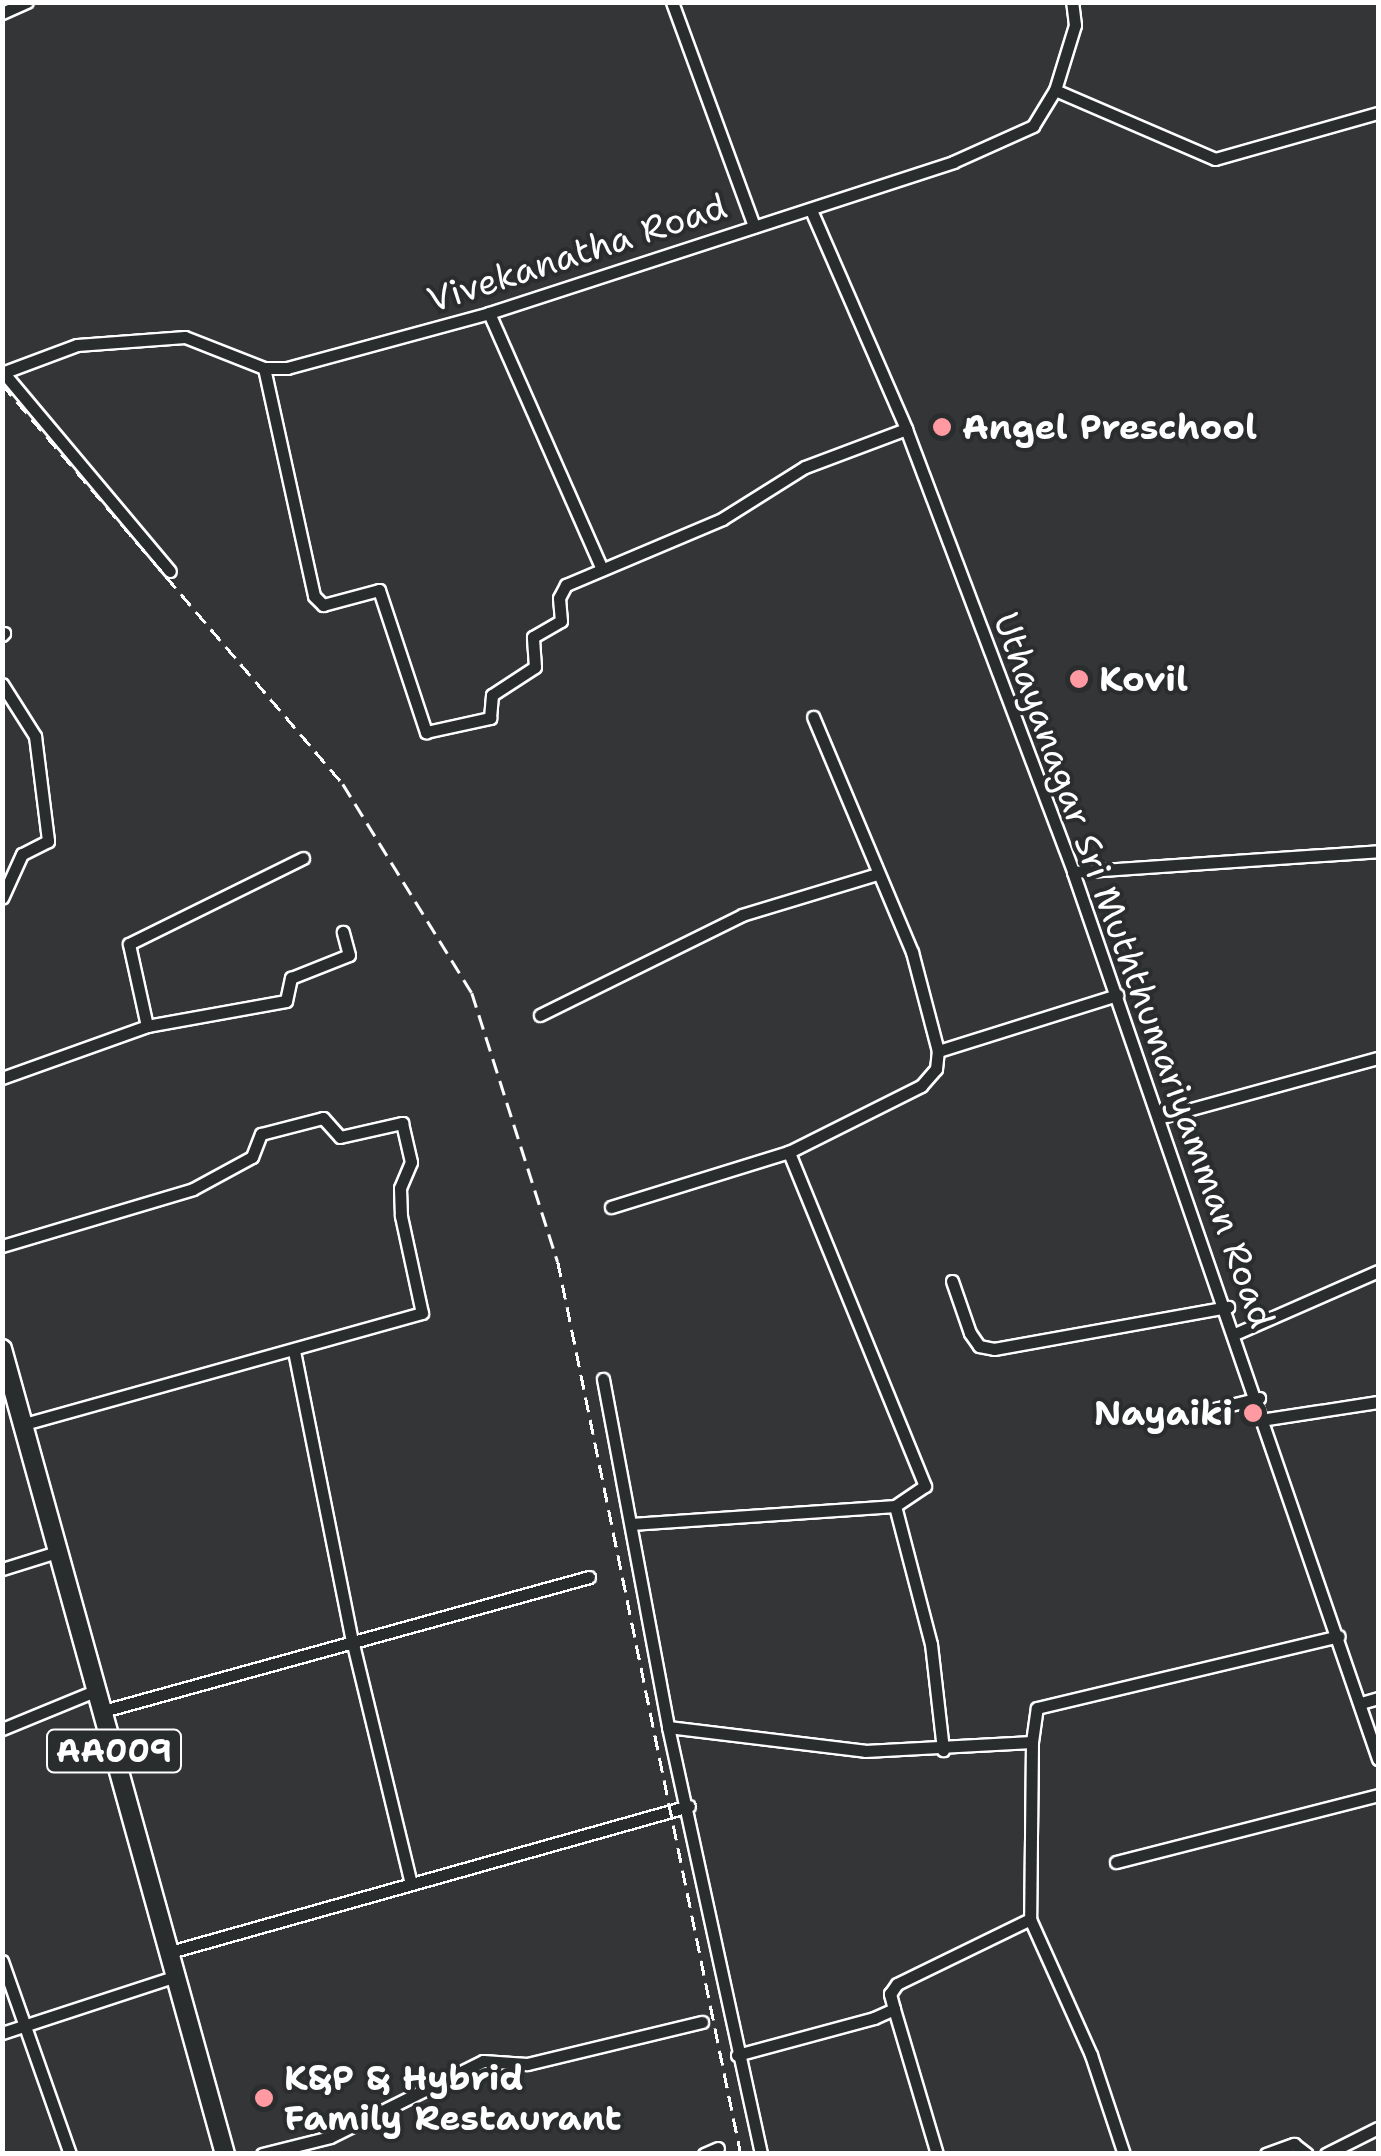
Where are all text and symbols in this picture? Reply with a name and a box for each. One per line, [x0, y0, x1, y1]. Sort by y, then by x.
street label: Vivekanatha Road [422, 185, 732, 321]
place label: Angel Preschool [962, 406, 1257, 448]
marker: Angel Preschool [931, 416, 953, 438]
street label: Uthayanagar Sri Muththumariyamman Road [985, 607, 1283, 1333]
place label: Kovil [1099, 658, 1188, 700]
marker: Kovil [1068, 668, 1090, 690]
place label: Nayaiki [1094, 1392, 1233, 1434]
marker: Nayaiki [1242, 1402, 1264, 1424]
road number: AA009 [44, 1724, 184, 1778]
place label: K&P & Hybrid Family Restaurant [284, 2057, 621, 2139]
marker: K&P & Hybrid Family Restaurant [253, 2087, 275, 2109]

